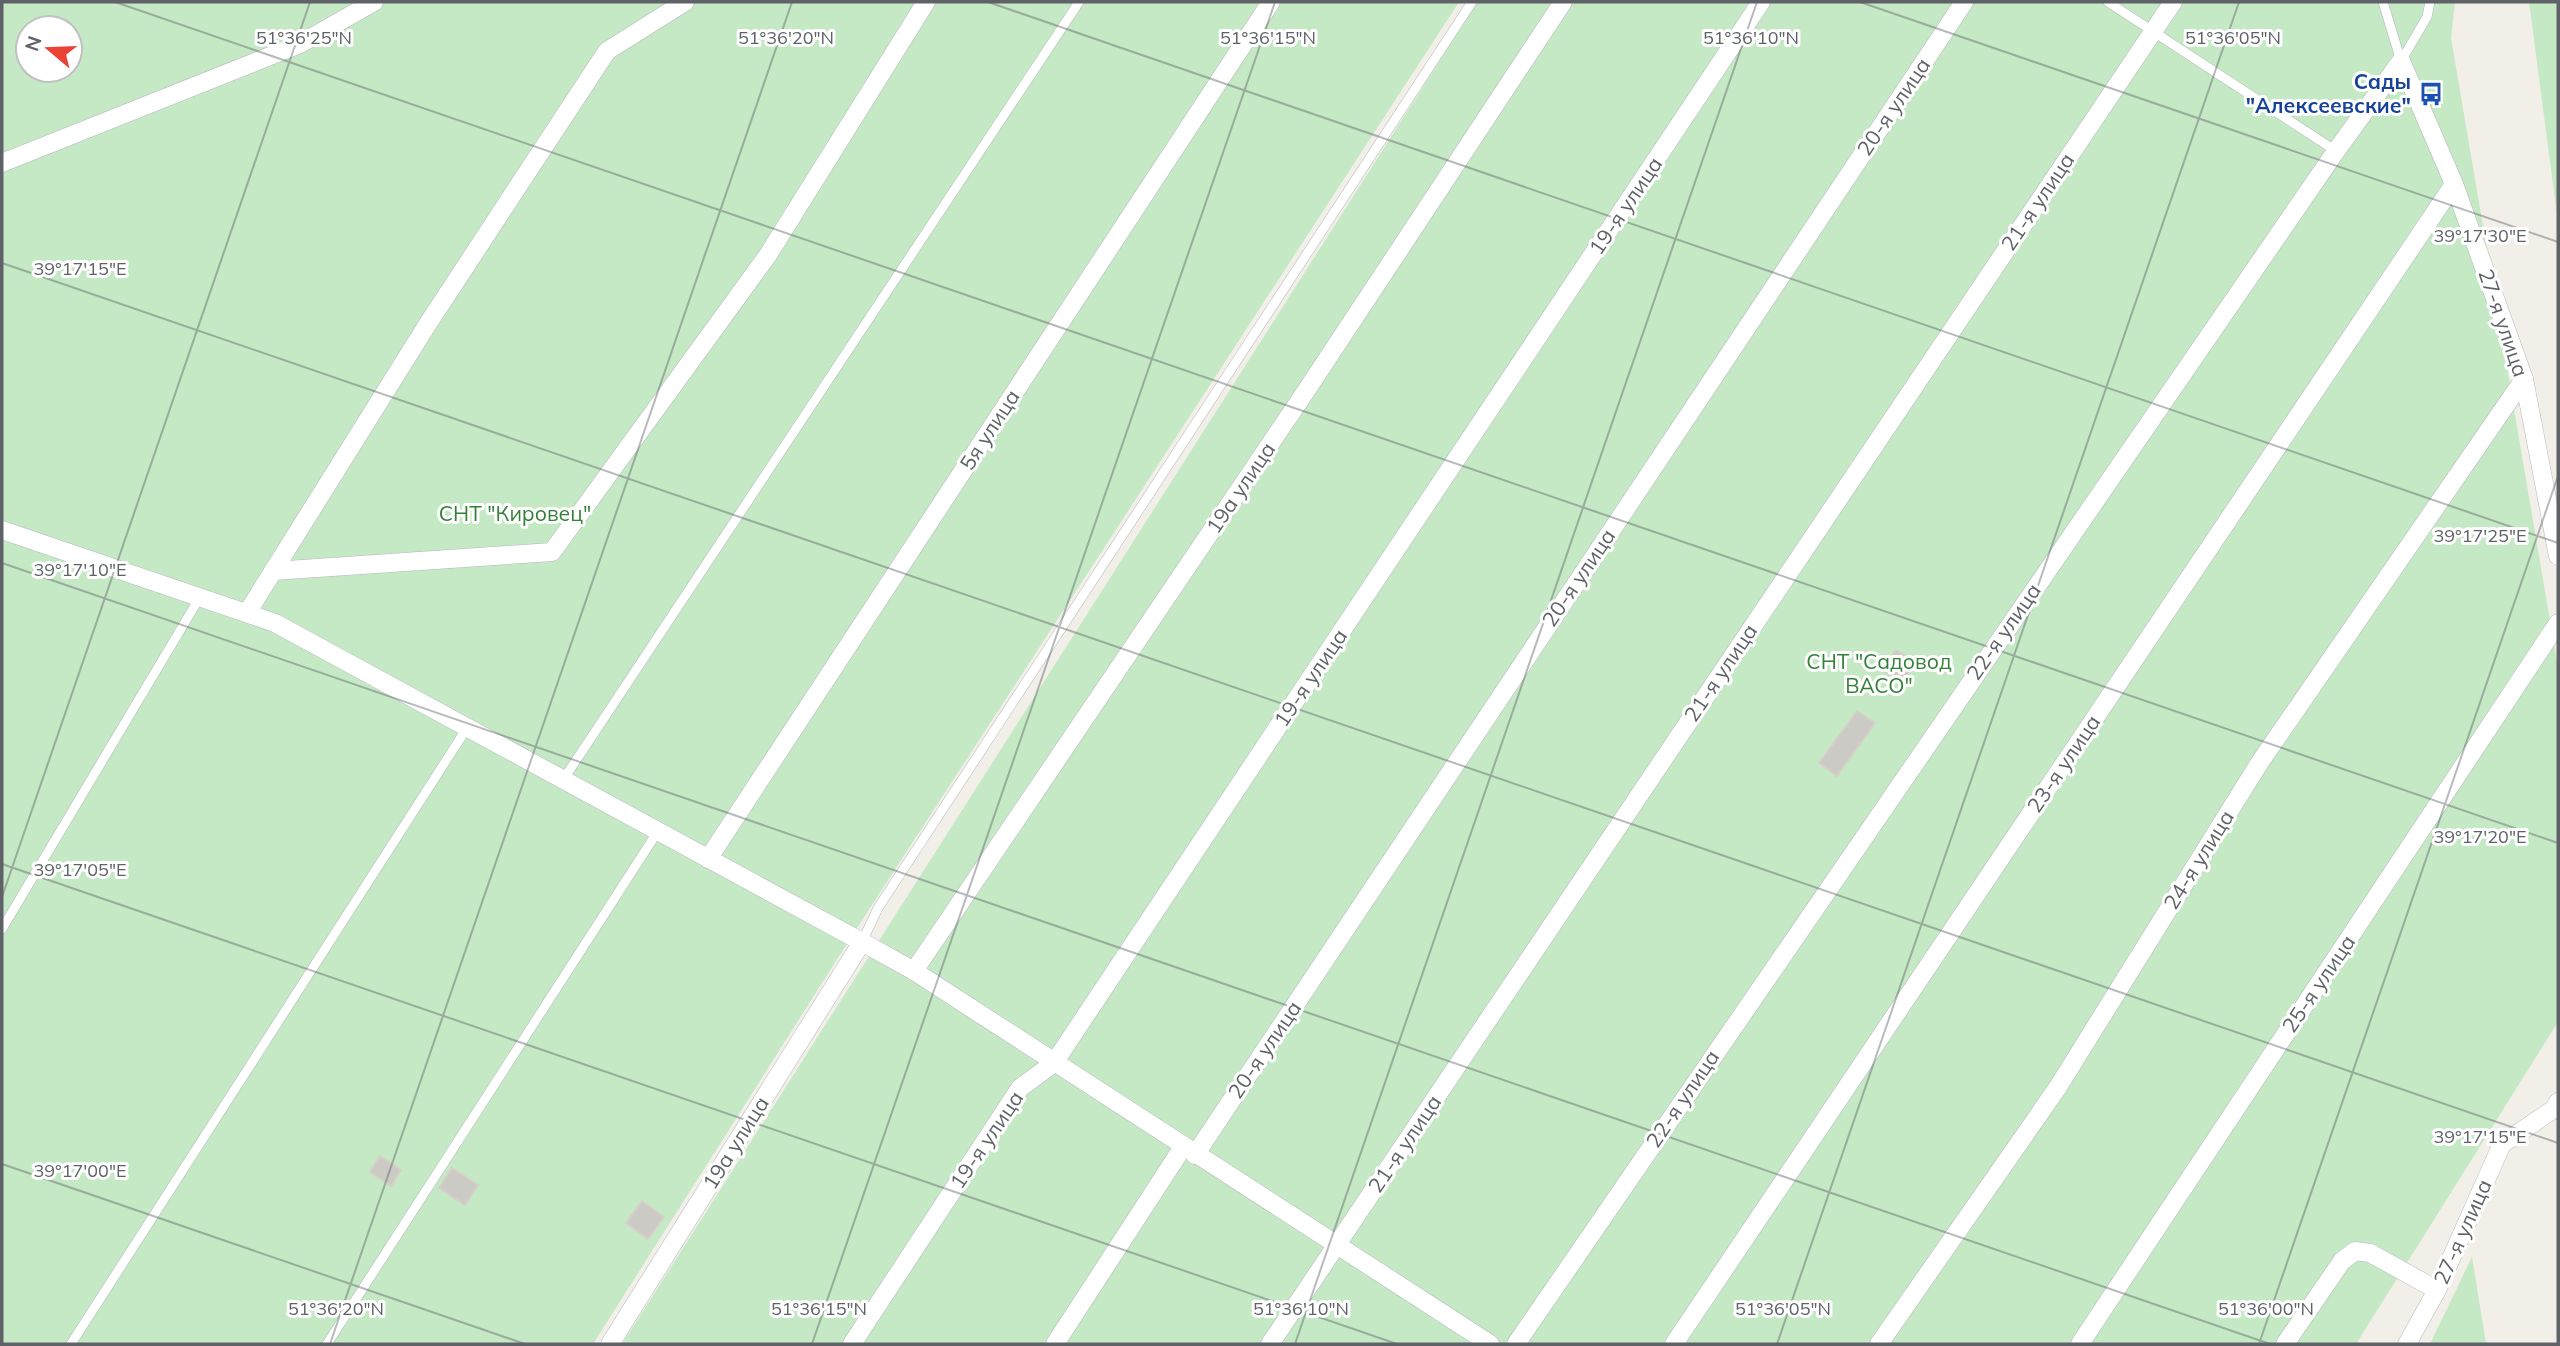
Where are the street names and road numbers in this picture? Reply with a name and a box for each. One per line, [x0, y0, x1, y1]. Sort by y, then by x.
street label: 20-я улица [1851, 53, 1935, 160]
street label: 21-я улица [1995, 148, 2079, 255]
street label: 19-я улица [1583, 152, 1667, 259]
street label: 27-я улица [2473, 265, 2535, 380]
street label: 5я улица [954, 384, 1025, 475]
street label: 19а улица [1200, 437, 1280, 538]
street label: 20-я улица [1536, 524, 1620, 631]
street label: 22-я улица [1960, 578, 2046, 685]
street label: 21-я улица [1678, 619, 1762, 726]
street label: 19-я улица [1268, 624, 1352, 731]
street label: 23-я улица [2021, 710, 2105, 817]
street label: 24-я улица [2157, 805, 2239, 914]
street label: 25-я улица [2276, 930, 2360, 1037]
street label: 20-я улица [1222, 996, 1306, 1103]
street label: 22-я улица [1640, 1045, 1724, 1152]
street label: 19-я улица [944, 1086, 1028, 1193]
street label: 21-я улица [1362, 1090, 1446, 1197]
street label: 19а улица [696, 1091, 774, 1194]
street label: 27-я улица [2427, 1175, 2497, 1288]

